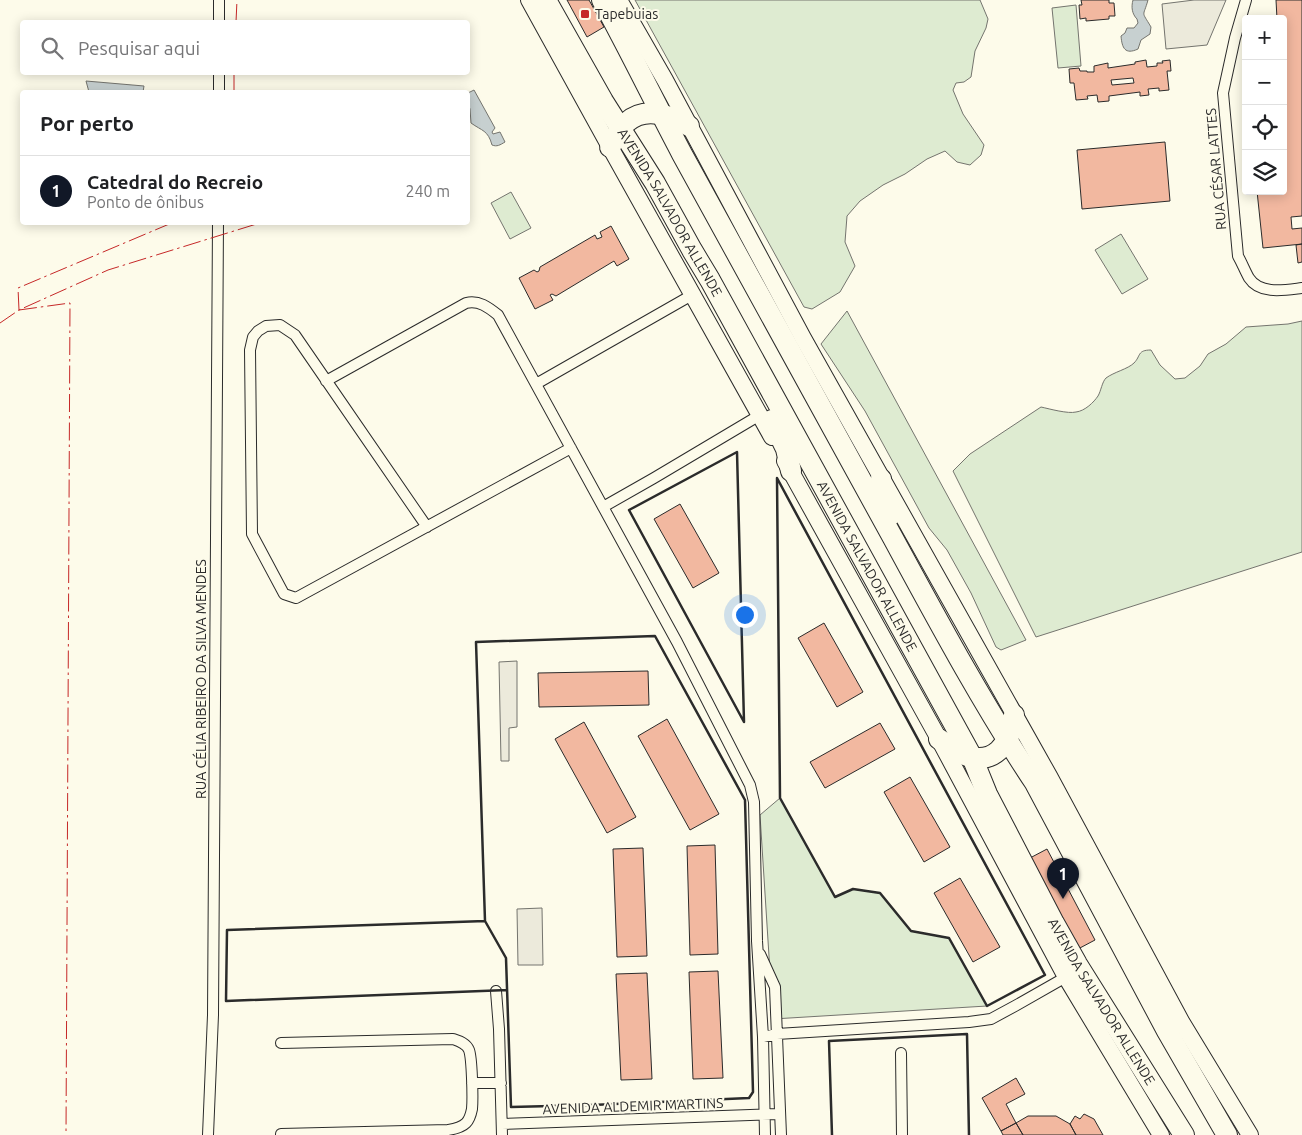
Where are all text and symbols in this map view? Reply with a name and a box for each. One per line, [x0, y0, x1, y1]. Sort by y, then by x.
place label: Tapebuias [595, 6, 658, 22]
marker: Tapebuias [579, 8, 591, 20]
map controls [1242, 15, 1287, 195]
button: + [1242, 15, 1287, 60]
search box [20, 20, 470, 75]
icon: search [38, 34, 66, 62]
text: Pesquisar aqui [78, 37, 200, 59]
button: − [1242, 60, 1287, 105]
button: locate [1242, 105, 1287, 150]
street label: RUA CÉSAR LATTES [1202, 107, 1229, 231]
text: Por perto [40, 111, 134, 135]
street label: AVENIDA SALVADOR ALLENDE [614, 125, 726, 299]
button: layers [1242, 150, 1287, 195]
text: Catedral do Recreio [87, 171, 263, 193]
text: 1 [51, 182, 61, 200]
text: 240 m [405, 182, 450, 200]
text: Ponto de ônibus [87, 193, 204, 211]
street label: AVENIDA SALVADOR ALLENDE [814, 478, 920, 654]
street label: RUA CÉLIA RIBEIRO DA SILVA MENDES [192, 559, 209, 799]
your location [732, 602, 758, 628]
pin: 1 [1047, 858, 1079, 899]
street label: AVENIDA SALVADOR ALLENDE [1045, 915, 1159, 1088]
street label: AVENIDA ALDEMIR MARTINS [542, 1095, 724, 1117]

